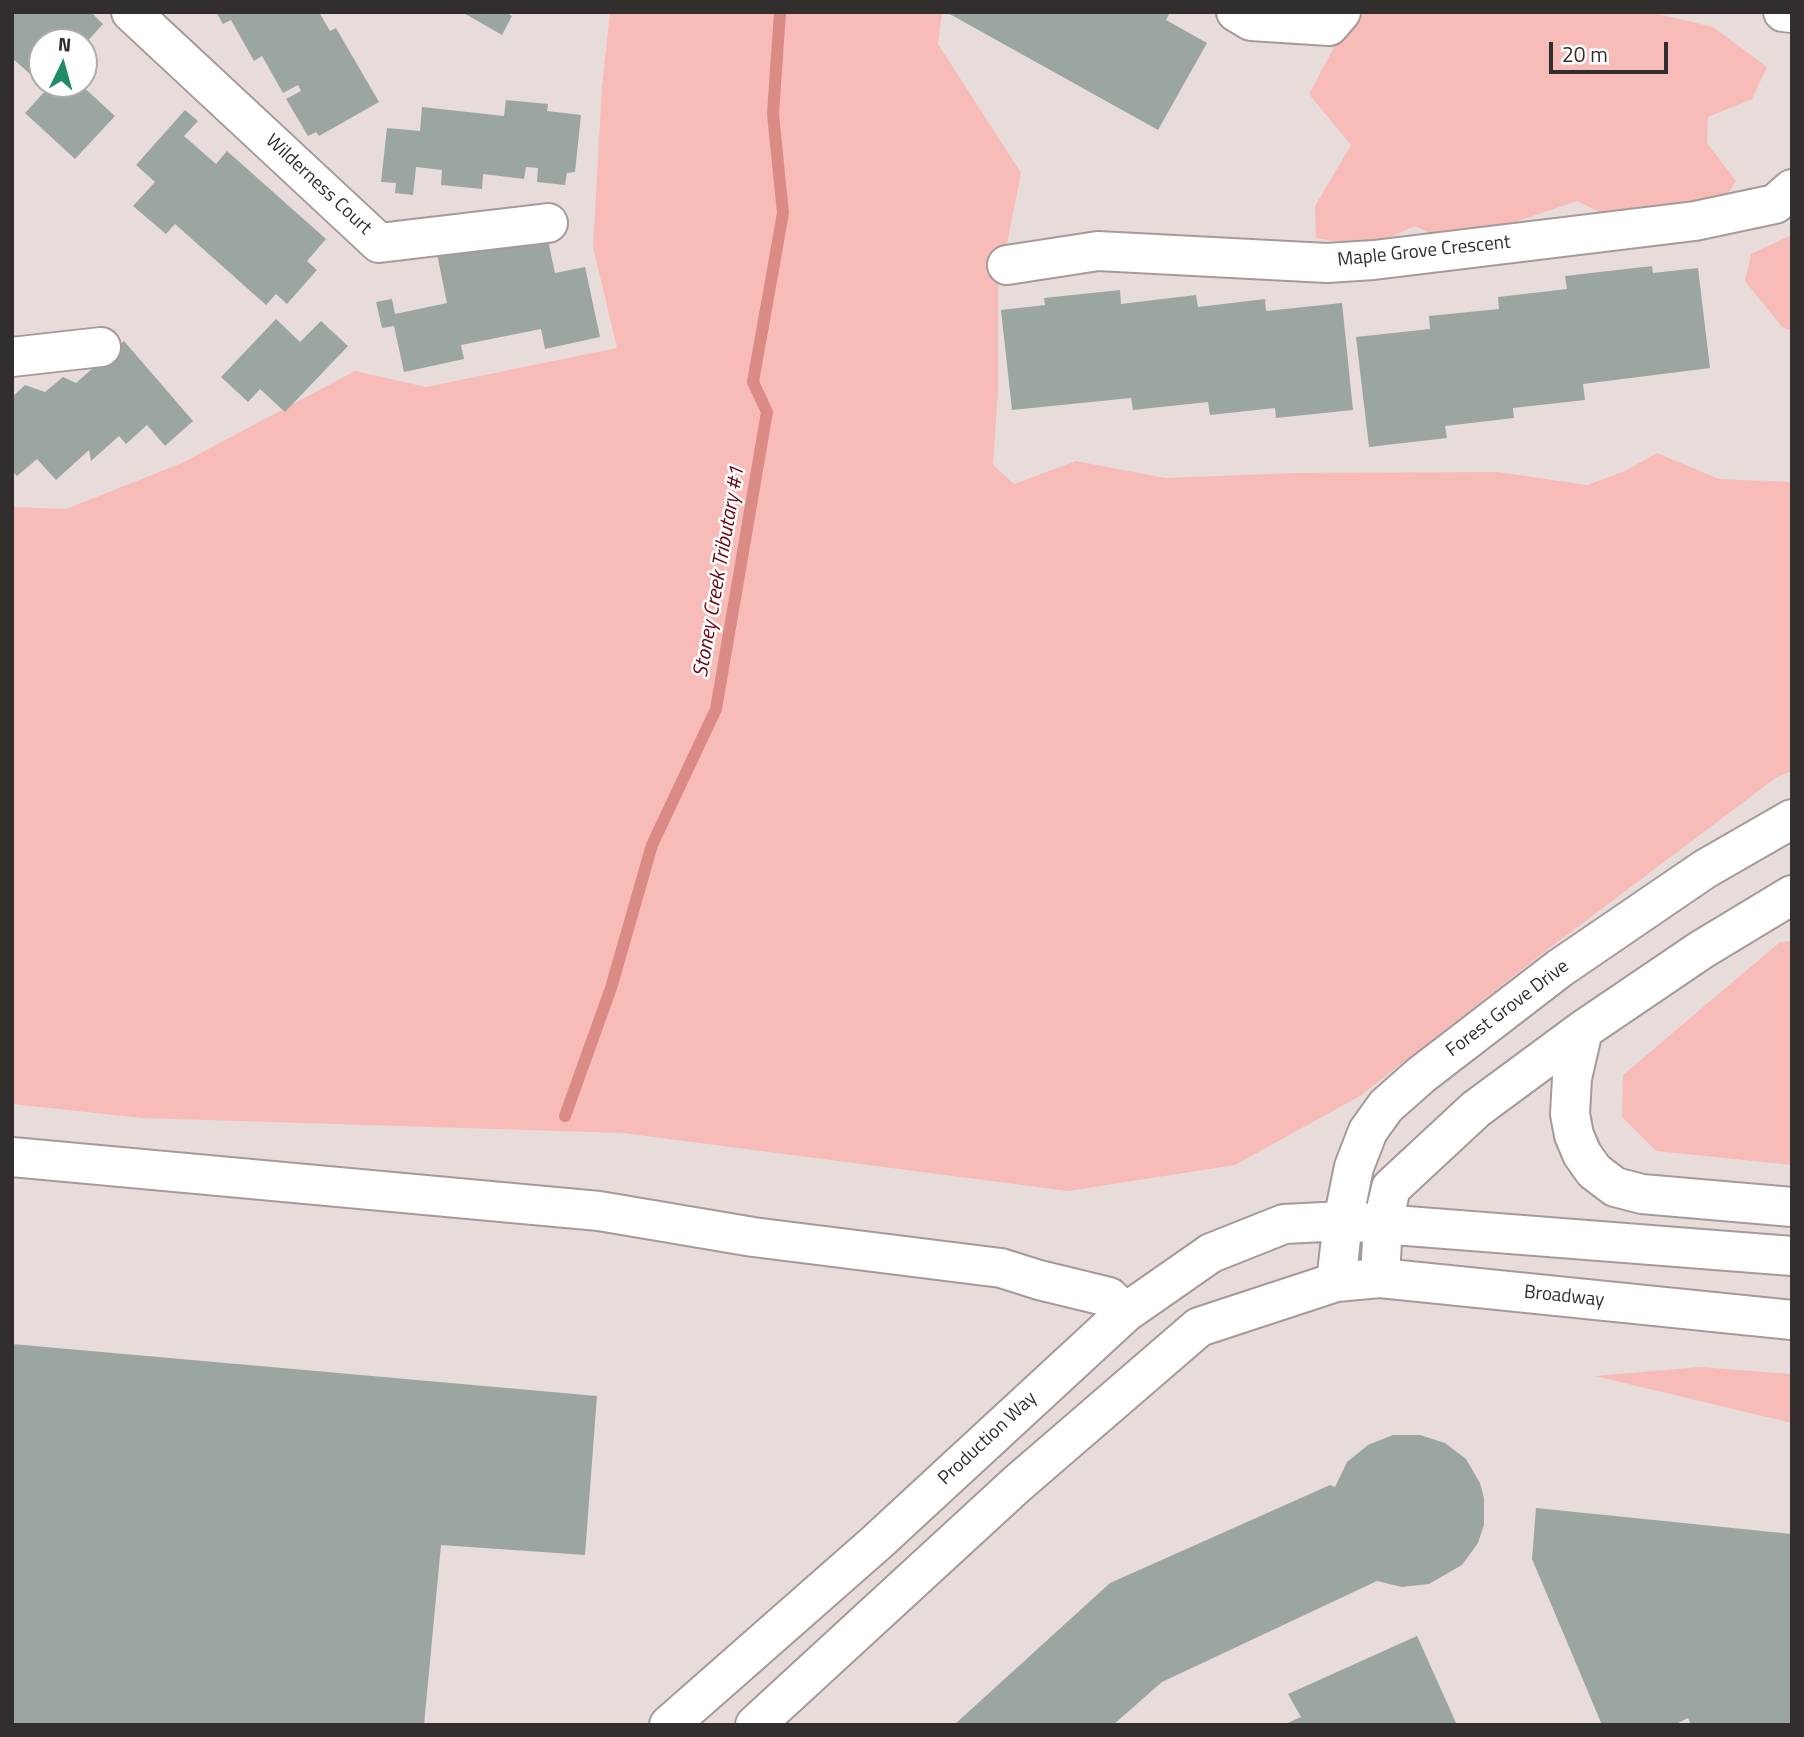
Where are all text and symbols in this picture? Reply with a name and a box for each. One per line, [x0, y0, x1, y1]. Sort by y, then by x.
north arrow [28, 28, 98, 98]
scale bar [1552, 28, 1671, 72]
text: N [57, 29, 73, 59]
text: 20 m [1562, 38, 1608, 70]
street label: Wilderness Court [260, 130, 376, 240]
street label: Maple Grove Crescent [1336, 232, 1512, 272]
water label: Stoney Creek Tributary #1 [689, 465, 751, 679]
street label: Forest Grove Drive [1442, 955, 1574, 1063]
street label: Broadway [1523, 1281, 1605, 1313]
street label: Production Way [934, 1388, 1042, 1490]

